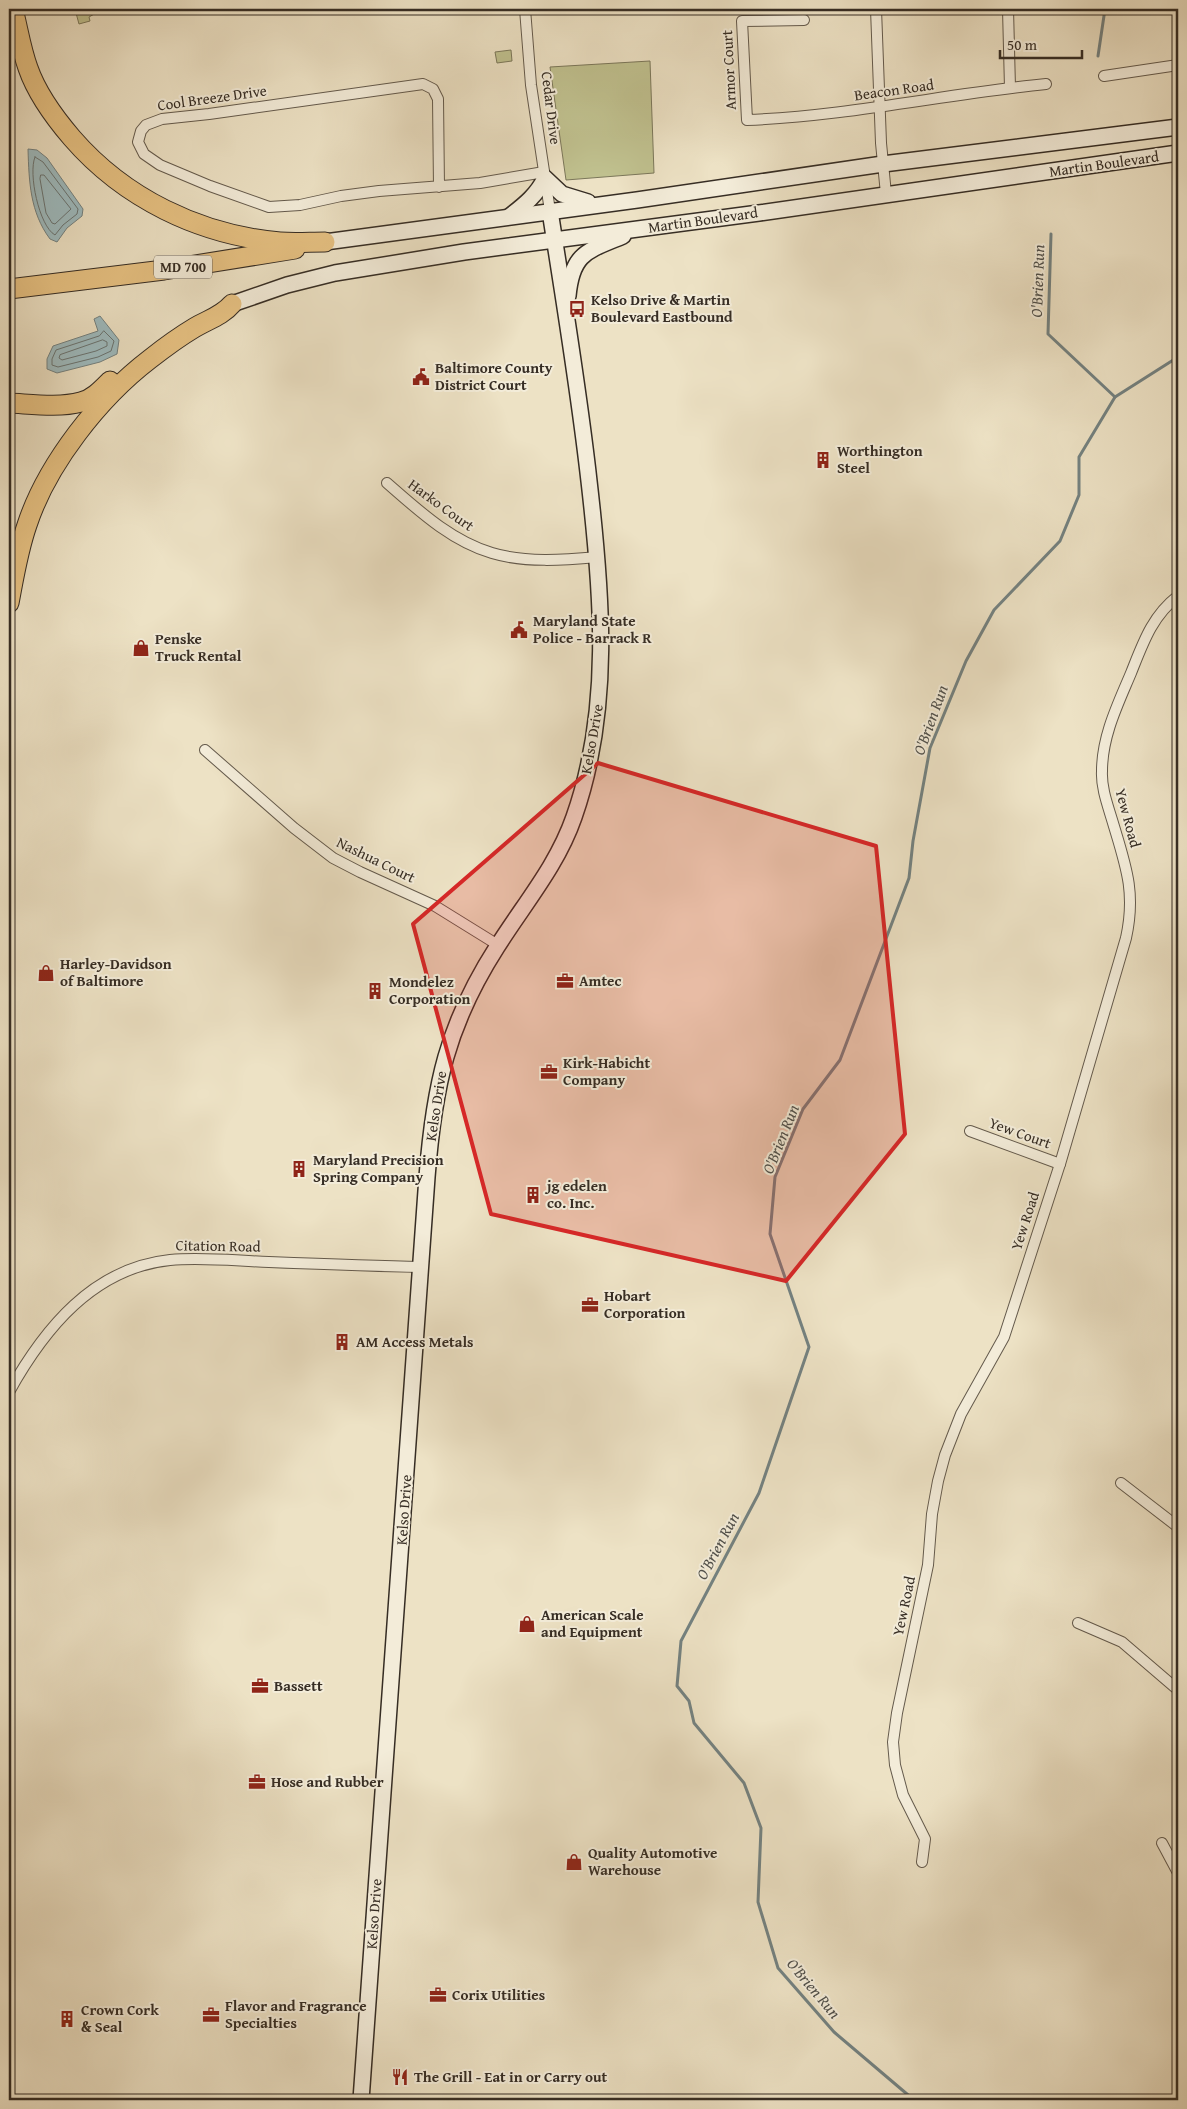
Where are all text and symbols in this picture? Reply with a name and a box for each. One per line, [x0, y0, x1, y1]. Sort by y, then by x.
scale bar [1000, 28, 1082, 60]
street label: Armor Court [716, 29, 741, 111]
text: 50 m [1007, 34, 1038, 55]
street label: Cedar Drive [537, 70, 566, 146]
street label: Beacon Road [853, 74, 935, 105]
street label: Cool Breeze Drive [156, 79, 268, 116]
street label: Martin Boulevard [1048, 145, 1160, 182]
street label: Martin Boulevard [647, 201, 759, 238]
water label: O'Brien Run [1024, 244, 1050, 318]
road number: MD 700 [154, 256, 212, 278]
place label: Kelso Drive & Martin Boulevard Eastbound [591, 289, 733, 327]
bus stop icon: Kelso Drive & Martin Boulevard Eastbound [567, 299, 587, 319]
place label: Baltimore County District Court [435, 357, 553, 395]
public building icon: Baltimore County District Court [411, 367, 431, 387]
place label: Worthington Steel [837, 440, 923, 478]
building icon: Worthington Steel [813, 450, 833, 470]
street label: Harko Court [404, 473, 479, 536]
place label: Maryland State Police - Barrack R [533, 610, 652, 648]
public building icon: Maryland State Police - Barrack R [509, 620, 529, 640]
place label: Penske Truck Rental [155, 628, 242, 666]
shop icon: Penske Truck Rental [131, 638, 151, 658]
water label: O'Brien Run [906, 682, 954, 758]
street label: Kelso Drive [575, 702, 608, 776]
street label: Yew Road [1111, 786, 1146, 850]
street label: Nashua Court [333, 831, 420, 888]
place label: Harley-Davidson of Baltimore [60, 953, 172, 991]
shop icon: Harley-Davidson of Baltimore [36, 963, 56, 983]
place label: Amtec [579, 970, 621, 991]
place label: Mondelez Corporation [389, 971, 471, 1009]
office icon: Amtec [555, 971, 575, 991]
building icon: Mondelez Corporation [365, 981, 385, 1001]
place label: Kirk-Habicht Company [563, 1052, 650, 1090]
office icon: Kirk-Habicht Company [539, 1062, 559, 1082]
street label: Kelso Drive [420, 1069, 451, 1142]
water label: O'Brien Run [755, 1101, 805, 1177]
street label: Yew Court [986, 1112, 1055, 1154]
place label: Maryland Precision Spring Company [313, 1149, 444, 1187]
building icon: Maryland Precision Spring Company [289, 1159, 309, 1179]
place label: jg edelen co. Inc. [544, 1175, 607, 1213]
building icon: jg edelen co. Inc. [523, 1185, 543, 1205]
street label: Yew Road [1005, 1189, 1044, 1253]
street label: Citation Road [175, 1234, 261, 1257]
place label: Hobart Corporation [604, 1285, 686, 1323]
office icon: Hobart Corporation [580, 1295, 600, 1315]
place label: AM Access Metals [356, 1331, 474, 1352]
building icon: AM Access Metals [332, 1332, 352, 1352]
street label: Kelso Drive [391, 1474, 416, 1546]
water label: O'Brien Run [689, 1508, 745, 1584]
street label: Yew Road [887, 1574, 920, 1638]
place label: American Scale and Equipment [541, 1604, 644, 1642]
shop icon: American Scale and Equipment [517, 1614, 537, 1634]
place label: Bassett [274, 1675, 323, 1696]
office icon: Bassett [250, 1676, 270, 1696]
place label: Hose and Rubber [271, 1771, 384, 1792]
office icon: Hose and Rubber [247, 1772, 267, 1792]
place label: Quality Automotive Warehouse [588, 1842, 717, 1880]
shop icon: Quality Automotive Warehouse [564, 1852, 584, 1872]
street label: Kelso Drive [361, 1878, 386, 1950]
water label: O'Brien Run [781, 1952, 847, 2024]
place label: Corix Utilities [452, 1984, 545, 2005]
office icon: Corix Utilities [428, 1985, 448, 2005]
place label: Flavor and Fragrance Specialties [225, 1995, 367, 2033]
place label: Crown Cork & Seal [81, 1999, 159, 2037]
office icon: Flavor and Fragrance Specialties [201, 2005, 221, 2025]
building icon: Crown Cork & Seal [57, 2009, 77, 2029]
place label: The Grill - Eat in or Carry out [414, 2066, 608, 2087]
restaurant icon: The Grill - Eat in or Carry out [390, 2067, 410, 2087]

